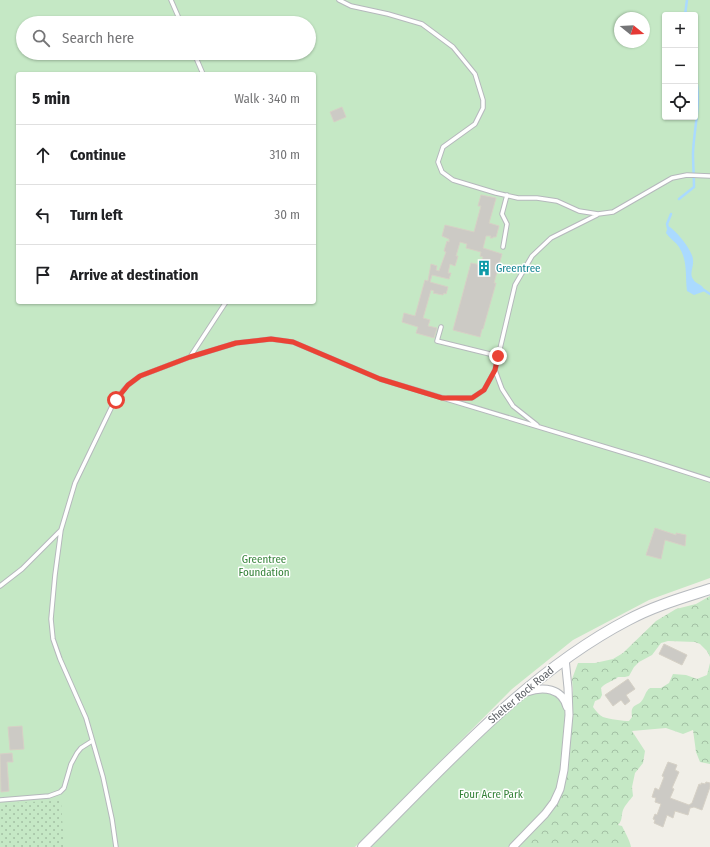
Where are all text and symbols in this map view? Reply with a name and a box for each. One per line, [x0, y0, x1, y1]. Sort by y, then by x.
north arrow [614, 12, 650, 48]
map controls [662, 12, 698, 120]
button: + [662, 12, 698, 48]
search box [16, 16, 316, 60]
icon: search [30, 27, 52, 49]
text: Search here [62, 29, 134, 47]
button: − [662, 48, 698, 84]
button: locate [662, 84, 698, 120]
text: 5 min [32, 88, 70, 109]
text: Walk · 340 m [234, 91, 300, 106]
icon: ahead [32, 144, 54, 166]
text: Continue [70, 146, 126, 164]
text: 310 m [270, 147, 300, 162]
icon: left [32, 204, 54, 226]
text: Turn left [70, 206, 123, 224]
text: 30 m [274, 207, 300, 222]
building icon: Greentree [475, 259, 493, 277]
place label: Greentree [496, 262, 541, 275]
icon: arrive [32, 264, 54, 286]
text: Arrive at destination [70, 266, 198, 284]
route end [489, 347, 507, 365]
route start [107, 391, 125, 409]
park label: Greentree Foundation [238, 553, 290, 579]
street label: Shelter Rock Road [486, 664, 556, 726]
park label: Four Acre Park [459, 788, 524, 801]

